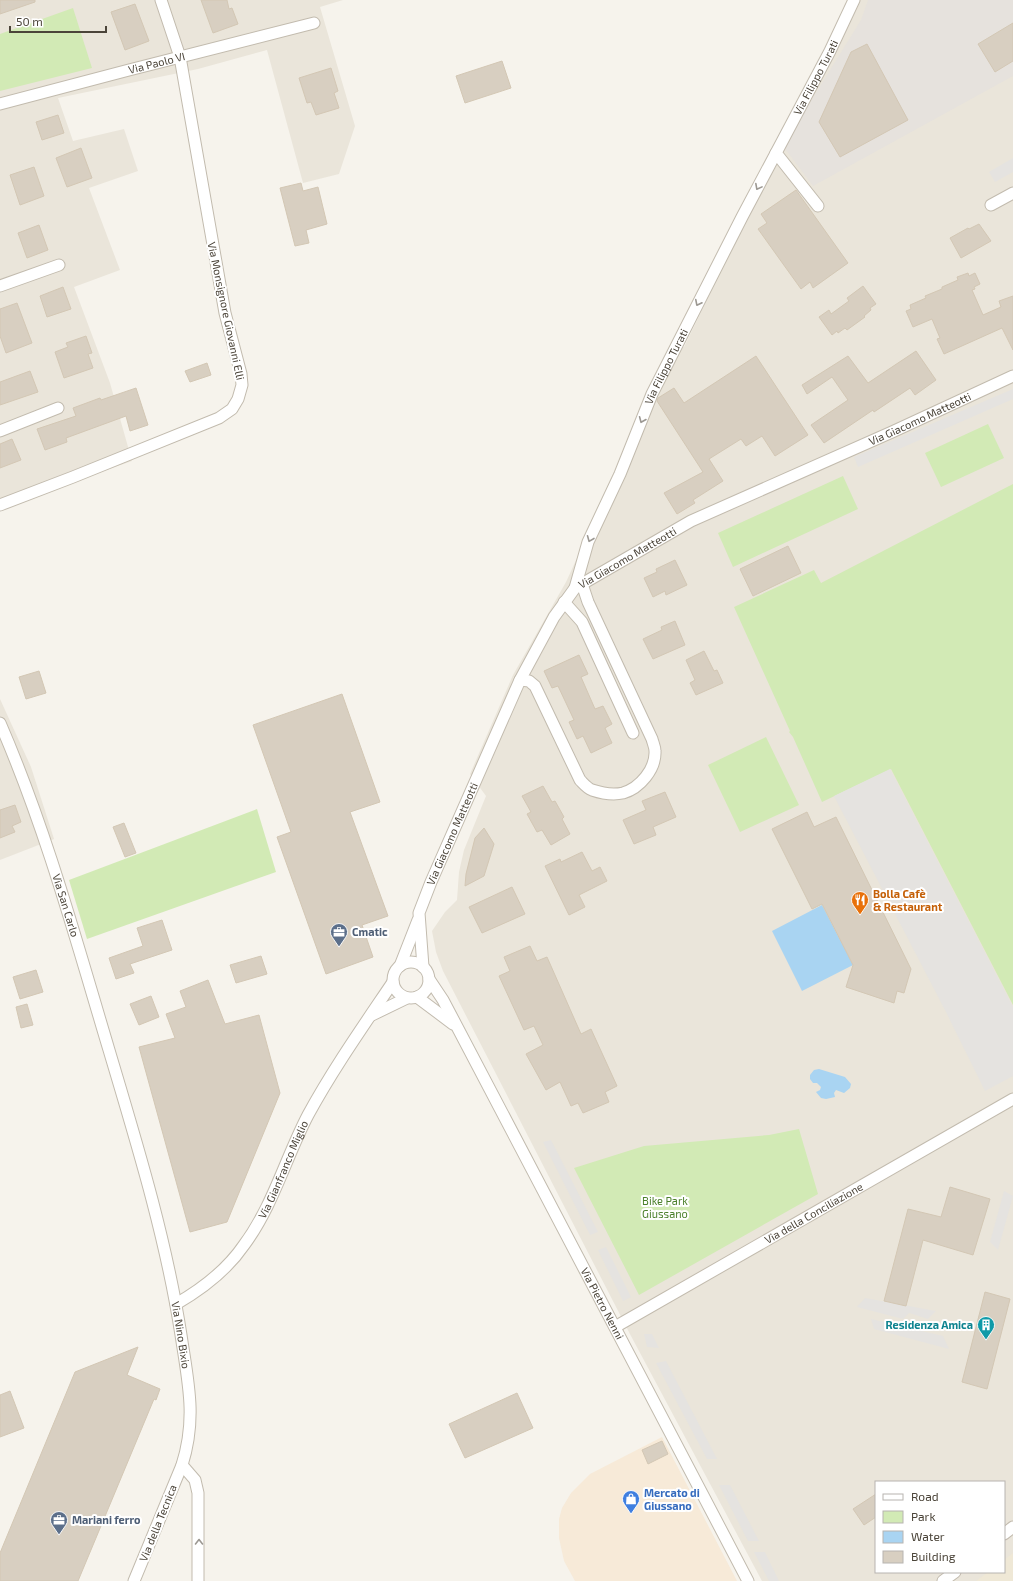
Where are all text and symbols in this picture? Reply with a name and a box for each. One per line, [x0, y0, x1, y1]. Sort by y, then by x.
scale bar [10, 8, 106, 34]
text: 50 m [16, 14, 43, 28]
street label: Via Filippo Turati [790, 38, 840, 117]
street label: Via Paolo VI [127, 49, 186, 76]
one-way arrow [755, 183, 762, 191]
street label: Via Monsignore Giovanni Elli [205, 241, 247, 381]
one-way arrow [696, 299, 703, 306]
street label: Via Filippo Turati [642, 326, 690, 406]
street label: Via Giacomo Matteotti [867, 389, 973, 448]
one-way arrow [638, 416, 646, 423]
street label: Via Giacomo Matteotti [576, 524, 678, 591]
one-way arrow [586, 535, 594, 542]
street label: Via Giacomo Matteotti [423, 780, 480, 887]
street label: Via San Carlo [50, 872, 82, 938]
place label: Bolla Cafè & Restaurant [873, 887, 943, 913]
restaurant icon: Bolla Cafè & Restaurant [850, 890, 870, 915]
office icon: Cmatic [329, 922, 349, 947]
place label: Cmatic [352, 925, 388, 938]
street label: Via Gianfranco Miglio [255, 1118, 310, 1221]
street label: Via della Conciliazione [762, 1179, 865, 1246]
park label: Bike Park Giussano [642, 1194, 688, 1220]
street label: Via Pietro Nenni [579, 1265, 627, 1341]
street label: Via Nino Bixio [169, 1300, 193, 1369]
building icon: Residenza Amica [976, 1315, 996, 1340]
place label: Residenza Amica [886, 1318, 973, 1331]
legend [875, 1481, 1005, 1573]
street label: Via della Tecnica [136, 1482, 179, 1563]
place label: Mercato di Giussano [644, 1486, 700, 1512]
shop icon: Mercato di Giussano [621, 1489, 641, 1514]
text: Road [911, 1489, 939, 1503]
text: Park [911, 1509, 936, 1523]
office icon: Mariani ferro [49, 1510, 69, 1535]
place label: Mariani ferro [72, 1513, 141, 1526]
text: Water [911, 1529, 945, 1543]
one-way arrow [195, 1539, 203, 1545]
text: Building [911, 1549, 956, 1563]

